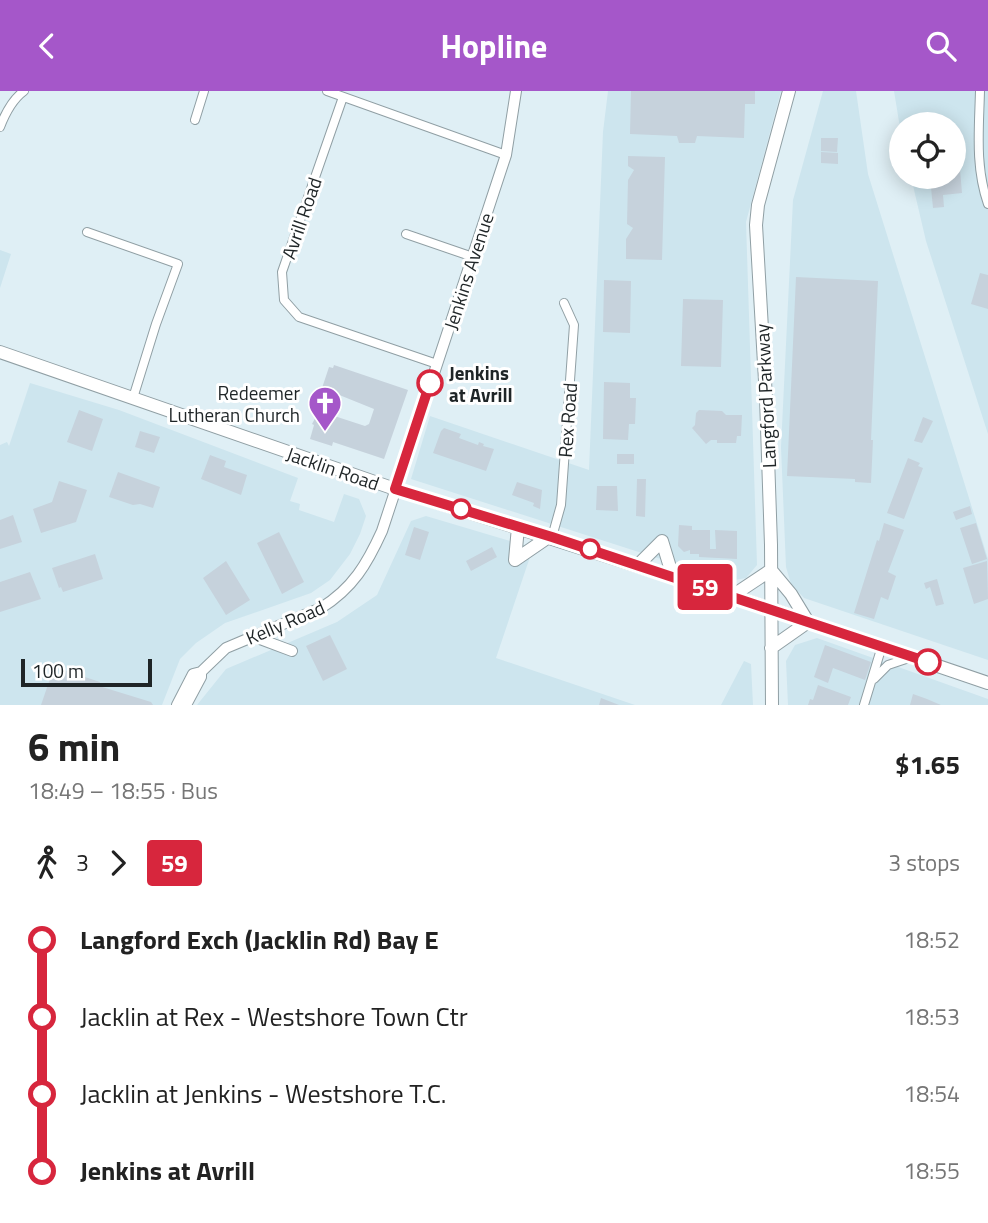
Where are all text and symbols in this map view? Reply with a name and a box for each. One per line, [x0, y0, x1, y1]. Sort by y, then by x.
text: Hopline [441, 22, 547, 70]
icon: back [28, 27, 66, 65]
icon: search [922, 27, 960, 65]
map controls [889, 112, 966, 189]
button: locate [889, 112, 966, 189]
street label: Avrill Road [273, 173, 329, 263]
street label: Jenkins Avenue [435, 209, 501, 333]
street label: Langford Parkway [747, 323, 783, 469]
place label: Jenkins at Avrill [449, 358, 513, 409]
marker: Jenkins at Avrill [417, 370, 443, 396]
place label: Redeemer Lutheran Church [168, 378, 300, 429]
street label: Rex Road [550, 382, 584, 458]
church icon: Redeemer Lutheran Church [306, 384, 344, 433]
street label: Jacklin Road [283, 439, 383, 497]
unlabelled marker [451, 499, 471, 519]
unlabelled marker [580, 539, 600, 559]
line badge: 59 [674, 564, 736, 610]
text: 59 [692, 569, 718, 605]
street label: Kelly Road [241, 592, 329, 652]
unlabelled marker [915, 649, 941, 675]
scale bar [21, 656, 152, 688]
text: 100 m [32, 656, 84, 685]
text: 6 min [28, 718, 120, 776]
text: $1.65 [895, 745, 960, 784]
text: 18:49 – 18:55 · Bus [28, 773, 218, 808]
icon: walk [28, 844, 66, 882]
icon: forward [99, 844, 137, 882]
text: 3 [76, 845, 89, 880]
text: 59 [161, 845, 188, 881]
text: 3 stops [888, 845, 960, 880]
text: Langford Exch (Jacklin Rd) Bay E [80, 920, 439, 959]
text: 18:52 [903, 922, 960, 957]
text: Jacklin at Rex - Westshore Town Ctr [80, 997, 468, 1036]
text: 18:53 [903, 999, 960, 1034]
text: Jacklin at Jenkins - Westshore T.C. [80, 1074, 446, 1113]
text: 18:54 [903, 1076, 960, 1111]
text: Jenkins at Avrill [80, 1151, 255, 1190]
text: 18:55 [903, 1153, 960, 1188]

